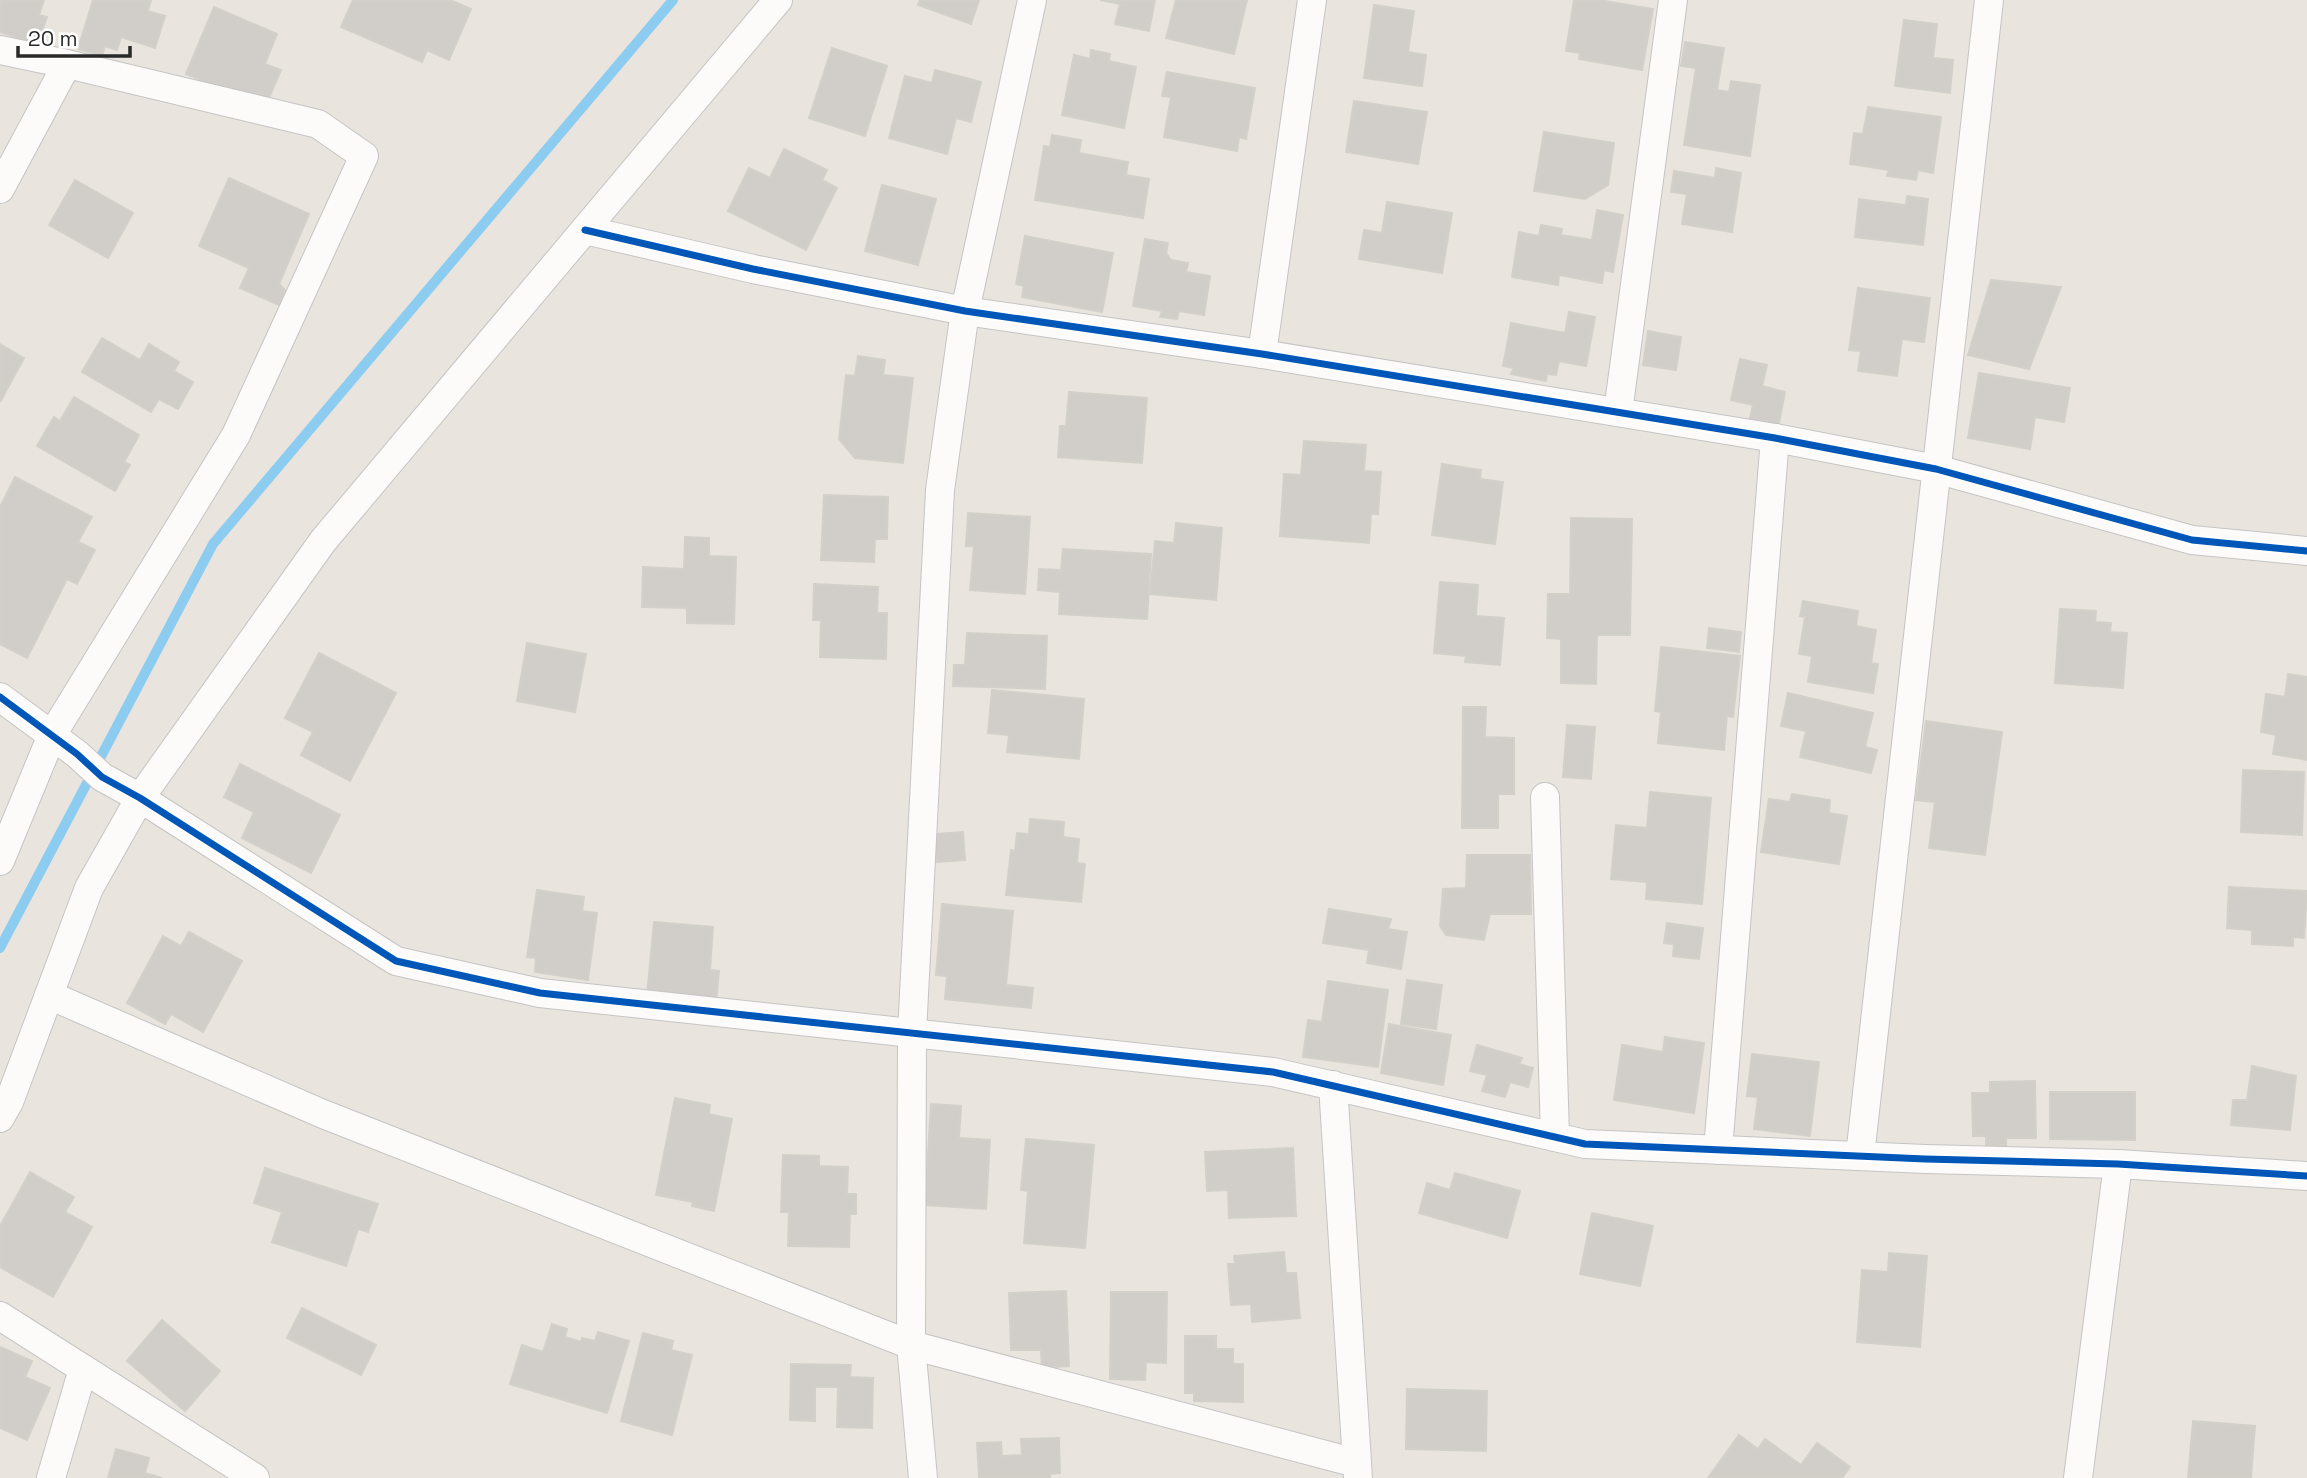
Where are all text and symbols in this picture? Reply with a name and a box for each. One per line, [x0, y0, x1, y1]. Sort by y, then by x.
scale bar [18, 14, 130, 58]
text: 20 m [28, 25, 78, 52]

